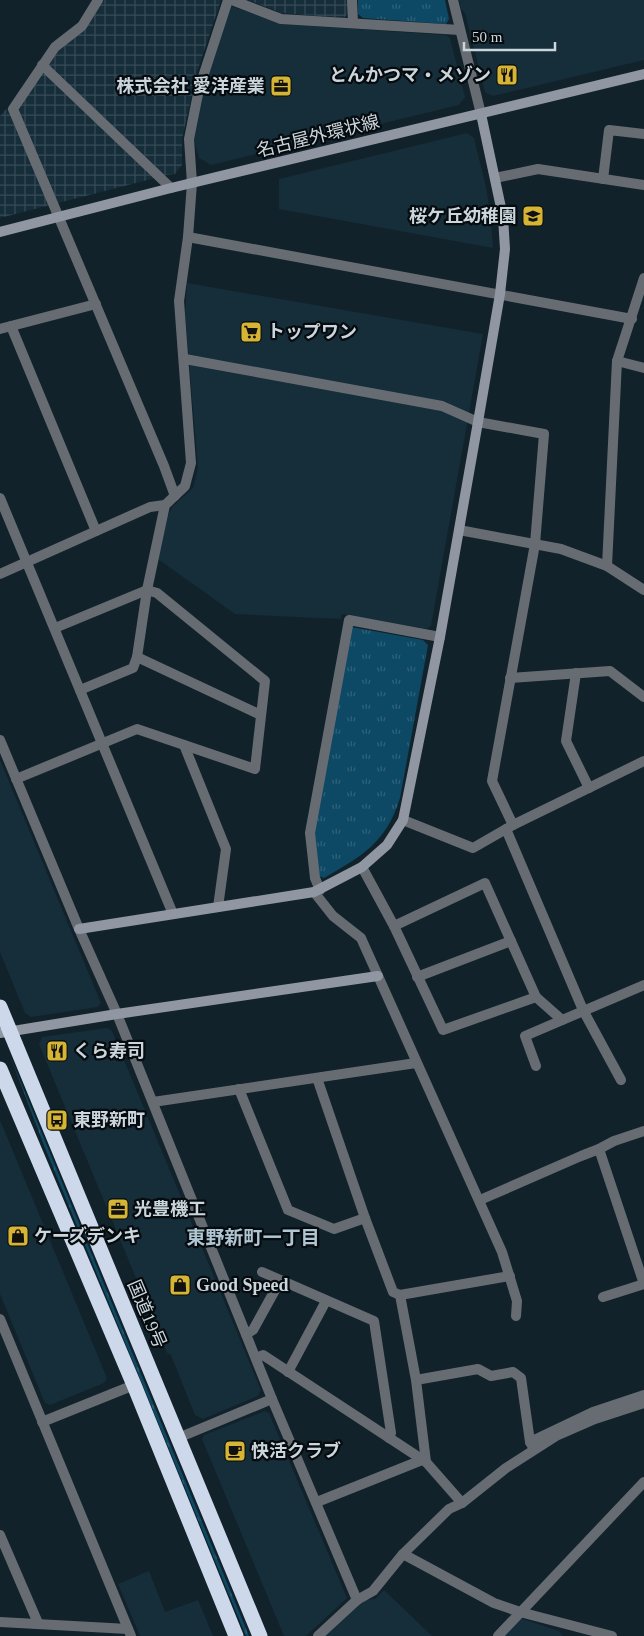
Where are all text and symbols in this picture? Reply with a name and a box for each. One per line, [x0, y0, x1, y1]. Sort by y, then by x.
scale bar [464, 20, 555, 52]
text: 50 m [472, 29, 503, 45]
restaurant icon: とんかつマ・メゾン [495, 63, 519, 87]
place label: とんかつマ・メゾン [329, 65, 491, 85]
office icon: 株式会社 愛洋産業 [269, 74, 293, 98]
place label: 株式会社 愛洋産業 [117, 76, 265, 96]
street label: 名古屋外環状線 [254, 111, 382, 161]
school or university icon: 桜ケ丘幼稚園 [521, 204, 545, 228]
place label: 桜ケ丘幼稚園 [409, 206, 517, 226]
supermarket icon: トップワン [239, 320, 263, 344]
place label: トップワン [267, 322, 357, 342]
restaurant icon: くら寿司 [45, 1039, 69, 1063]
place label: くら寿司 [73, 1041, 145, 1061]
bus stop icon: 東野新町 [45, 1108, 69, 1132]
place label: 東野新町 [73, 1110, 145, 1130]
office icon: 光豊機工 [106, 1197, 130, 1221]
place label: 光豊機工 [134, 1199, 206, 1219]
shop icon: ケーズデンキ [6, 1224, 30, 1248]
place label: ケーズデンキ [34, 1226, 141, 1246]
district label: 東野新町一丁目 [186, 1227, 320, 1248]
shop icon: Good Speed [168, 1273, 192, 1297]
place label: Good Speed [196, 1275, 289, 1295]
street label: 国道19号 [124, 1277, 170, 1351]
cafe icon: 快活クラブ [223, 1439, 247, 1463]
place label: 快活クラブ [251, 1441, 341, 1461]

